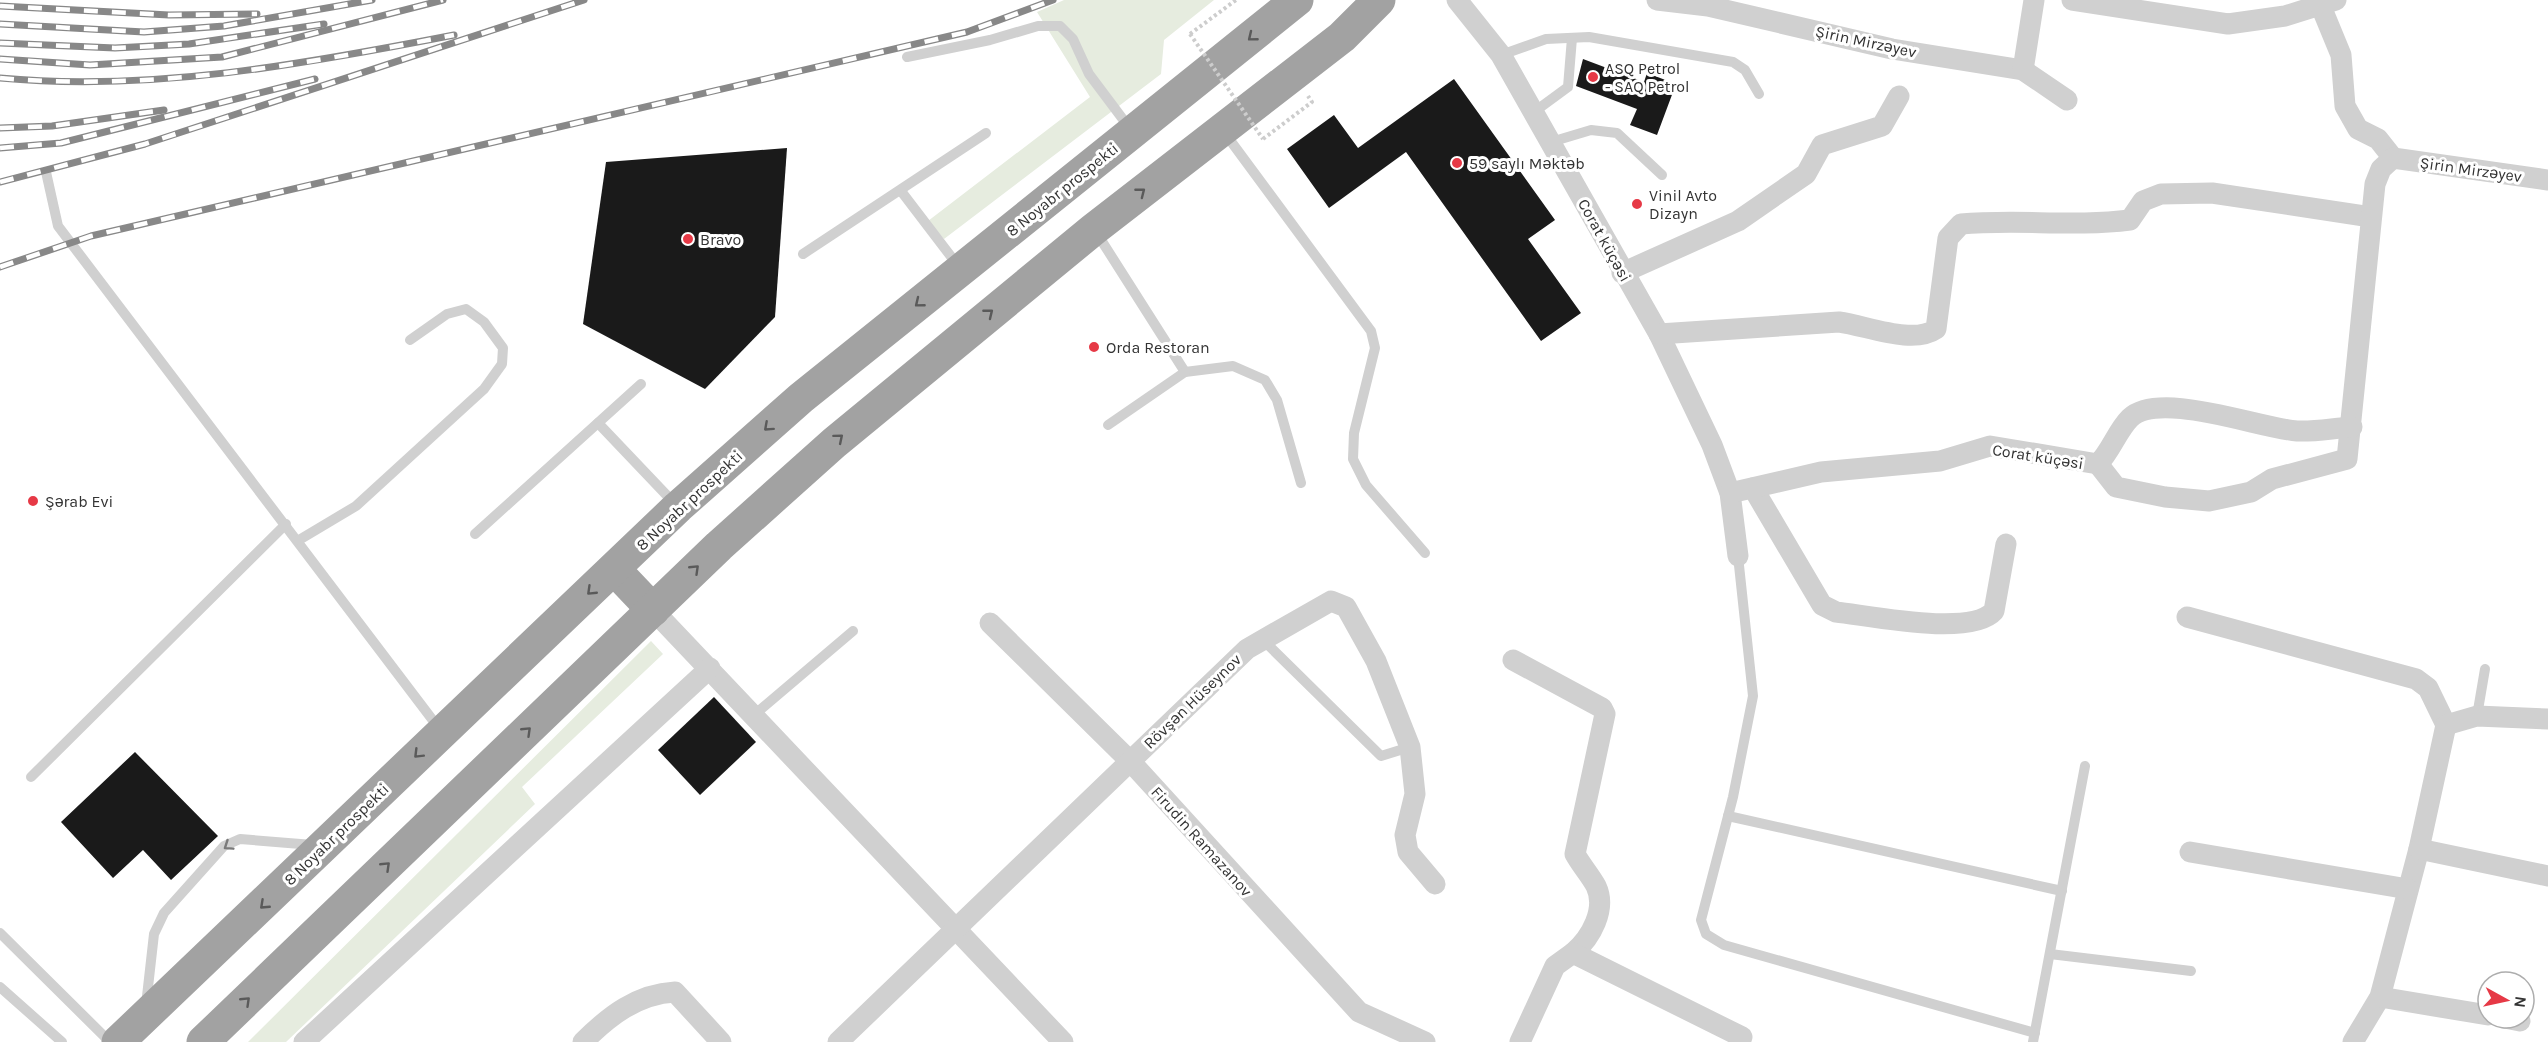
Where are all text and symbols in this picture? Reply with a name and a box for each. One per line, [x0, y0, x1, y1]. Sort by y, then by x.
street label: Şirin Mirzəyev [1814, 22, 1918, 61]
one-way arrow [1248, 30, 1259, 41]
place label: ASQ Petrol - SAQ Petrol [1605, 59, 1690, 96]
marker: ASQ Petrol - SAQ Petrol [1586, 70, 1600, 84]
street label: 8 Noyabr prospekti [1003, 138, 1122, 240]
street label: Şirin Mirzəyev [2419, 153, 2523, 186]
place label: 59 saylı Məktəb [1469, 154, 1585, 173]
marker: 59 saylı Məktəb [1450, 156, 1464, 170]
place label: Vinil Avto Dizayn [1649, 186, 1717, 223]
one-way arrow [1135, 189, 1146, 200]
street label: Corat küçəsi [1574, 195, 1635, 285]
marker: Vinil Avto Dizayn [1630, 197, 1644, 211]
place label: Bravo [700, 230, 741, 249]
marker: Bravo [681, 232, 695, 246]
one-way arrow [915, 296, 926, 307]
one-way arrow [982, 310, 993, 321]
place label: Orda Restoran [1106, 338, 1210, 357]
marker: Orda Restoran [1087, 340, 1101, 354]
one-way arrow [765, 420, 775, 431]
one-way arrow [832, 435, 843, 446]
street label: Corat küçəsi [1991, 440, 2085, 473]
street label: 8 Noyabr prospekti [632, 446, 746, 554]
place label: Şərab Evi [45, 492, 113, 511]
marker: Şərab Evi [26, 494, 40, 508]
one-way arrow [687, 566, 698, 577]
one-way arrow [587, 584, 598, 595]
street label: Rövşən Hüseynov [1140, 650, 1245, 753]
one-way arrow [520, 727, 530, 738]
one-way arrow [415, 747, 425, 758]
street label: 8 Noyabr prospekti [280, 779, 393, 889]
street label: Firudin Ramazanov [1147, 782, 1256, 900]
one-way arrow [223, 839, 234, 850]
one-way arrow [379, 863, 390, 874]
one-way arrow [260, 898, 270, 909]
north arrow [2476, 970, 2536, 1030]
text: N [2510, 995, 2531, 1009]
one-way arrow [238, 998, 249, 1009]

